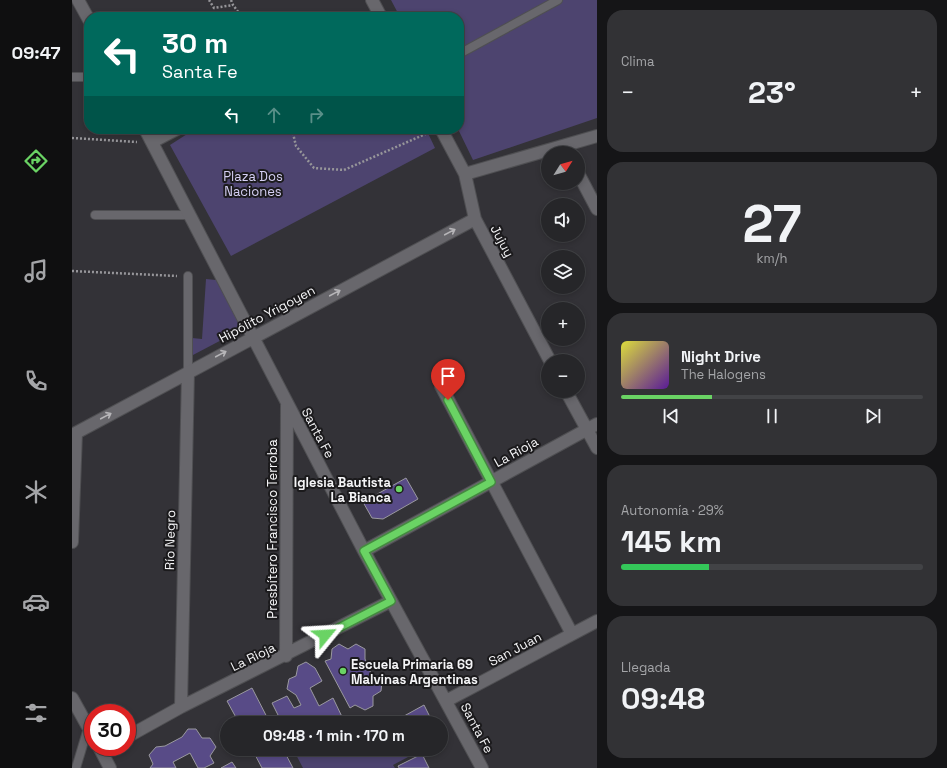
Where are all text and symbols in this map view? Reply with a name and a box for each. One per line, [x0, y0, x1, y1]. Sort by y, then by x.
text: 30 m [162, 25, 228, 61]
icon: left [96, 28, 148, 80]
text: 09:47 [12, 41, 60, 64]
text: Clima [621, 53, 654, 70]
text: Santa Fe [162, 60, 238, 83]
text: 23° [748, 73, 796, 112]
text: − [621, 78, 635, 106]
text: + [909, 78, 923, 106]
icon: left [221, 104, 243, 126]
icon: ahead [263, 104, 285, 126]
icon: right [305, 104, 327, 126]
north arrow [541, 146, 585, 190]
map controls [541, 146, 585, 398]
icon: directions [22, 147, 50, 175]
park label: Plaza Dos Naciones [223, 168, 283, 200]
text: 27 [742, 191, 802, 257]
button: sound [541, 198, 585, 242]
street label: Jujuy [486, 222, 518, 260]
one-way arrow [444, 228, 456, 235]
button: layers [541, 250, 585, 294]
text: km/h [757, 250, 787, 267]
icon: music [22, 257, 50, 285]
street label: Hipólito Yrigoyen [216, 281, 318, 347]
one-way arrow [329, 289, 341, 296]
button: + [541, 302, 585, 346]
text: Night Drive [681, 347, 761, 366]
one-way arrow [214, 350, 226, 358]
button: − [541, 354, 585, 398]
pin [431, 359, 465, 400]
icon: arrive [437, 365, 459, 387]
text: The Halogens [681, 366, 766, 383]
icon: phone [22, 367, 50, 395]
street label: Santa Fe [298, 405, 338, 461]
icon: previous [660, 405, 682, 427]
icon: pause [761, 405, 783, 427]
icon: next [862, 405, 884, 427]
one-way arrow [100, 412, 112, 420]
street label: La Rioja [491, 433, 542, 471]
street label: Presbítero Francisco Terroba [264, 439, 281, 619]
place label: Iglesia Bautista La Bianca [294, 474, 391, 506]
icon: climate [22, 478, 50, 506]
marker: Iglesia Bautista La Bianca [394, 484, 404, 494]
text: Autonomía · 29% [621, 502, 724, 519]
street label: Río Negro [161, 510, 179, 570]
text: 145 km [621, 522, 722, 561]
icon: car [22, 588, 50, 616]
position arrow [304, 614, 346, 656]
street label: San Juan [486, 628, 544, 670]
street label: La Rioja [228, 639, 279, 675]
place label: Escuela Primaria 69 Malvinas Argentinas [351, 656, 478, 688]
text: Llegada [621, 659, 670, 676]
marker: Escuela Primaria 69 Malvinas Argentinas [338, 666, 348, 676]
text: 09:48 [621, 679, 705, 718]
icon: filters [22, 699, 50, 727]
street label: Santa Fe [457, 700, 497, 756]
speed limit sign: 30 [84, 704, 136, 756]
text: 09:48 · 1 min · 170 m [263, 726, 405, 745]

